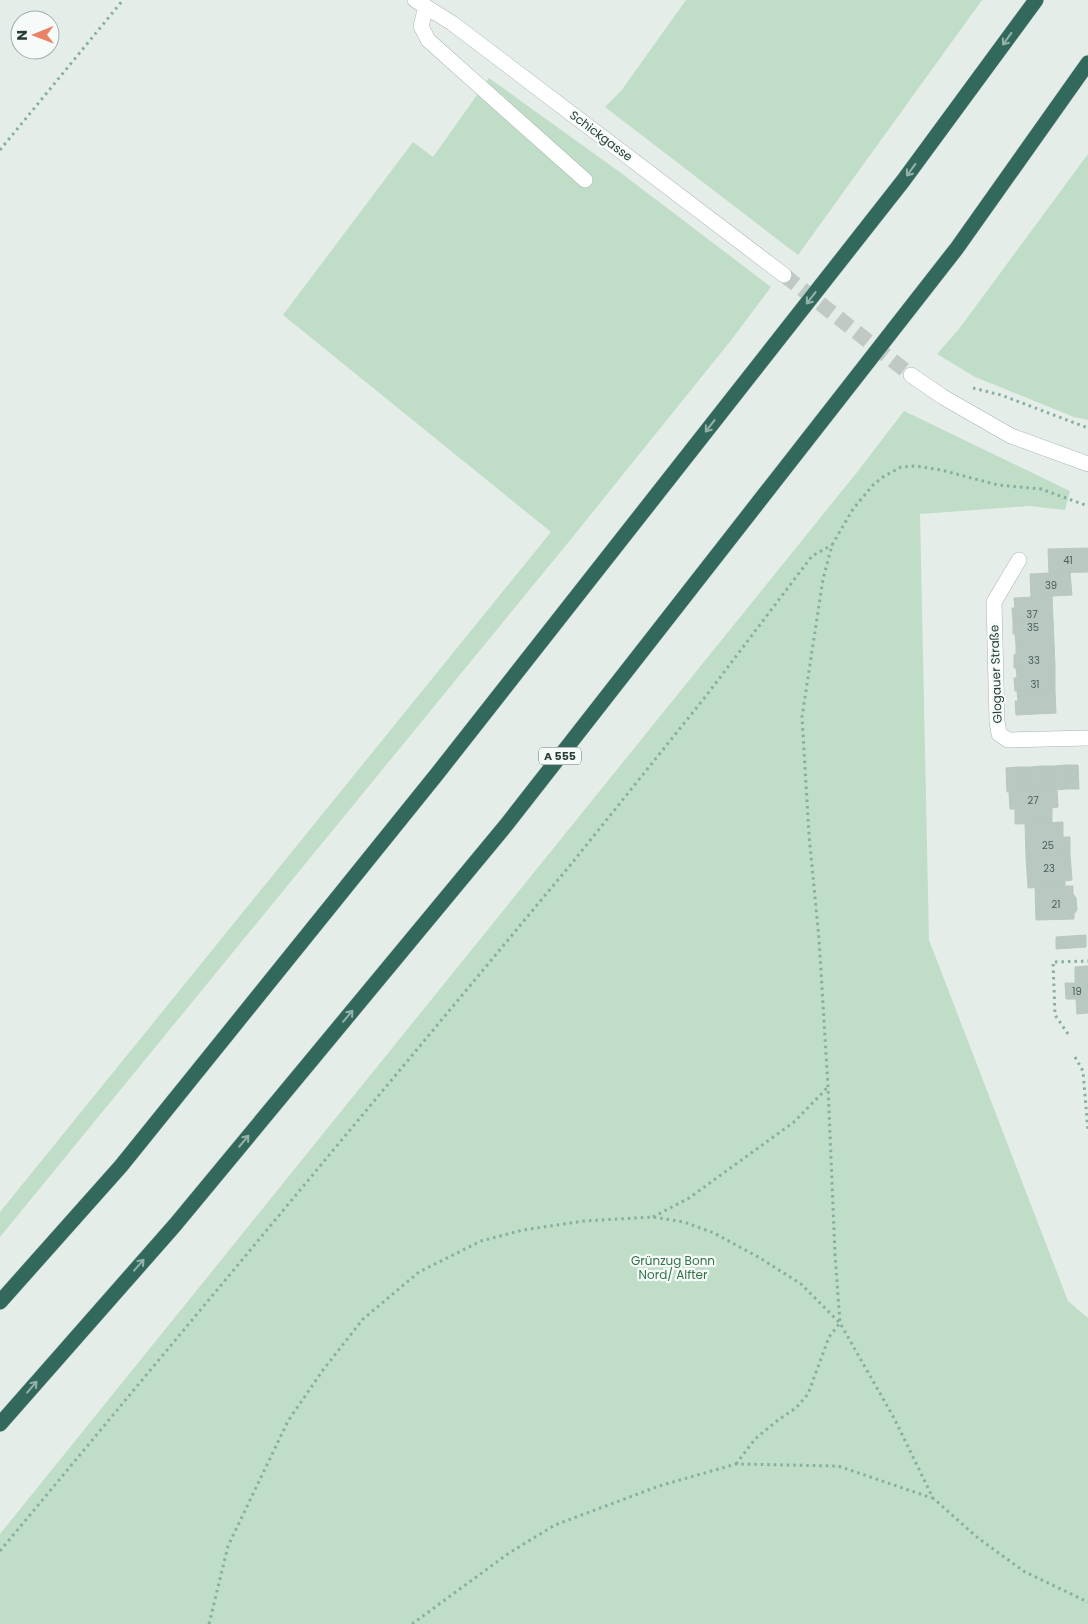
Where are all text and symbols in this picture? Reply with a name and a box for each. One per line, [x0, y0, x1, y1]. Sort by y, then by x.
north arrow [10, 10, 60, 60]
text: N [12, 30, 32, 41]
one-way arrow [1002, 32, 1012, 46]
street label: Schickgasse [566, 106, 636, 165]
one-way arrow [905, 163, 916, 176]
one-way arrow [805, 291, 816, 304]
one-way arrow [705, 419, 716, 432]
house number: 41 [1063, 553, 1073, 568]
house number: 39 [1045, 578, 1057, 593]
house number: 37 [1026, 607, 1038, 622]
house number: 35 [1027, 620, 1039, 635]
street label: Glogauer Straße [985, 624, 1006, 724]
house number: 33 [1028, 653, 1040, 668]
house number: 31 [1030, 677, 1040, 692]
road number: A 555 [539, 748, 581, 764]
house number: 27 [1027, 793, 1039, 808]
house number: 25 [1042, 838, 1054, 853]
house number: 23 [1043, 861, 1055, 876]
house number: 21 [1052, 897, 1060, 912]
house number: 19 [1072, 984, 1082, 999]
one-way arrow [342, 1010, 353, 1023]
one-way arrow [239, 1135, 250, 1148]
park label: Grünzug Bonn Nord/ Alfter [631, 1252, 715, 1283]
one-way arrow [134, 1259, 145, 1272]
one-way arrow [26, 1381, 38, 1394]

